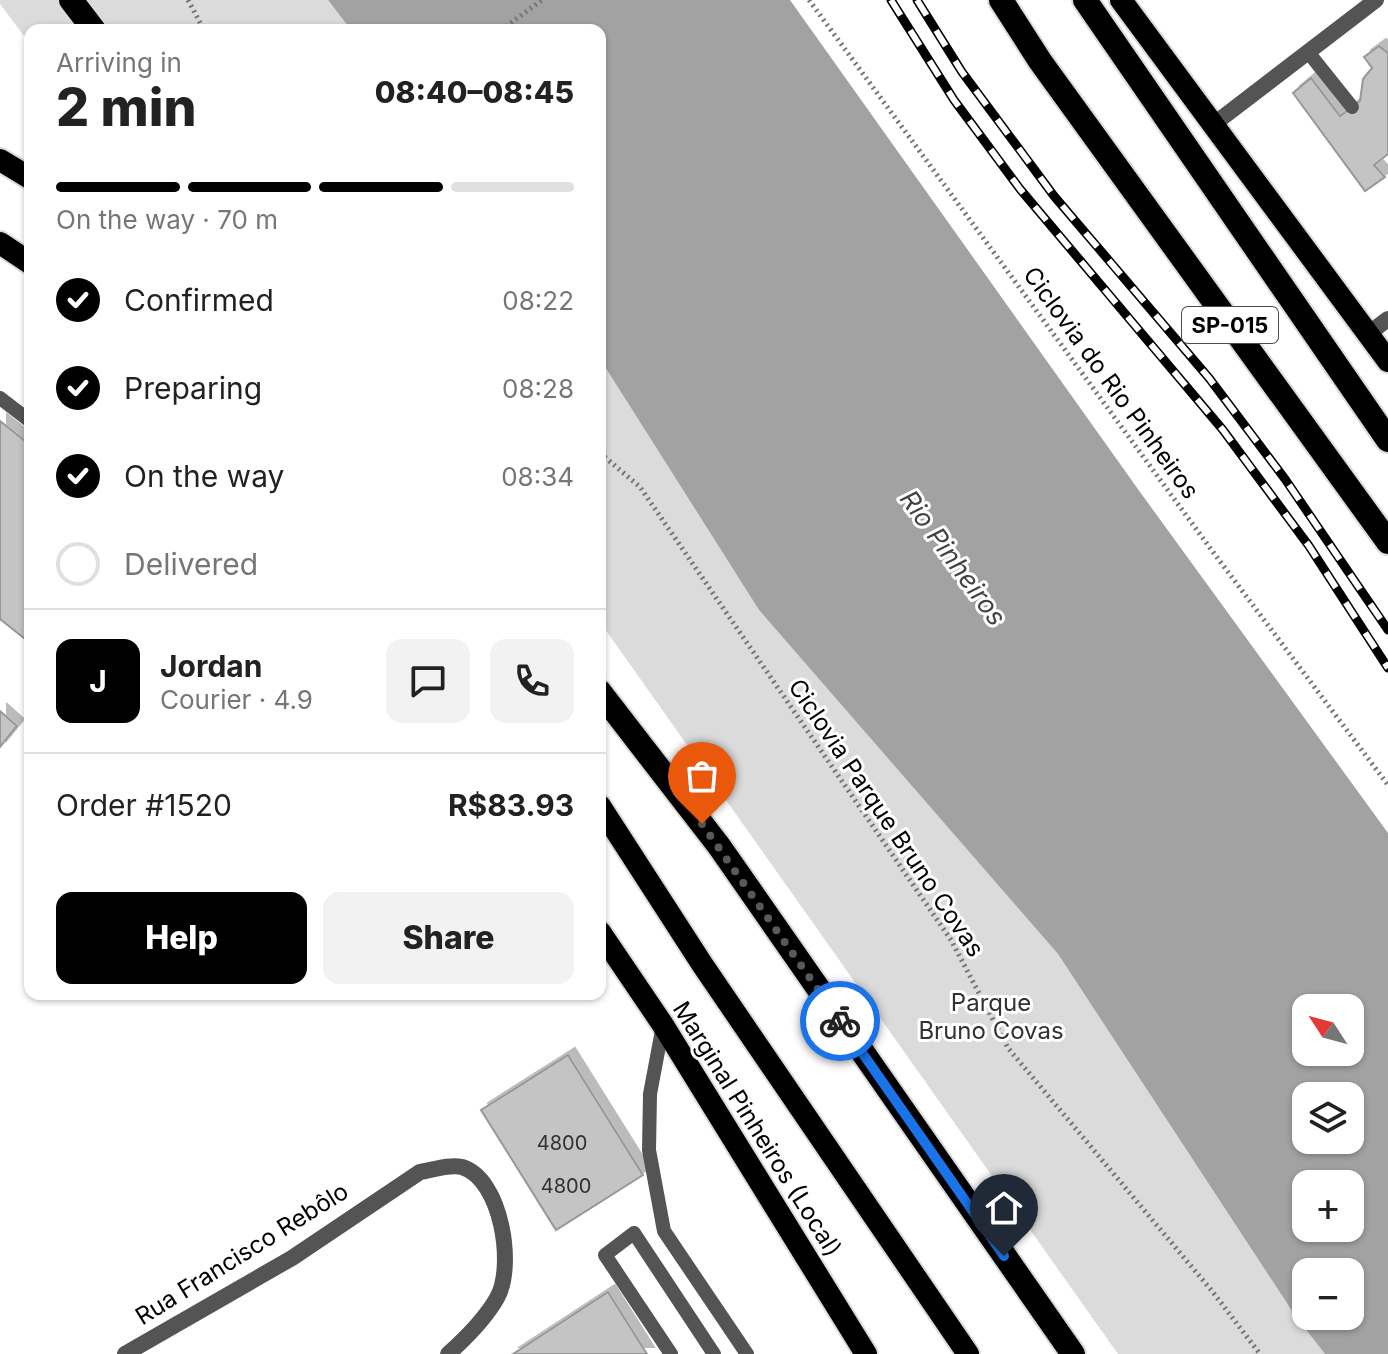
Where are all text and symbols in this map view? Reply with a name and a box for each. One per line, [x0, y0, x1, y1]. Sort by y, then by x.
text: Arriving in [56, 47, 182, 78]
text: 08:40–08:45 [375, 74, 574, 110]
text: 2 min [56, 76, 197, 139]
text: On the way · 70 m [56, 204, 278, 235]
street label: Ciclovia do Rio Pinheiros [1018, 261, 1205, 504]
icon: check [56, 278, 100, 322]
text: Confirmed [124, 282, 274, 318]
text: 08:22 [502, 285, 574, 316]
road number: SP-015 [1182, 307, 1278, 343]
icon: check [56, 366, 100, 410]
text: Preparing [124, 370, 262, 406]
text: 08:28 [502, 373, 574, 404]
icon: check [56, 454, 100, 498]
text: On the way [124, 458, 284, 494]
text: 08:34 [501, 461, 574, 492]
water label: Rio Pinheiros [894, 484, 1013, 631]
text: Delivered [124, 546, 258, 582]
button: chat [386, 639, 470, 723]
button: phone [490, 639, 574, 723]
text: Jordan [160, 648, 262, 684]
text: J [89, 663, 107, 699]
street label: Ciclovia Parque Bruno Covas [783, 673, 990, 962]
text: Courier · 4.9 [160, 684, 313, 715]
pin [668, 742, 736, 824]
icon: bag [680, 754, 724, 798]
text: Order #1520 [56, 787, 232, 823]
text: R$83.93 [448, 787, 574, 823]
button: Help [56, 892, 307, 984]
button: Share [323, 892, 574, 984]
courier [800, 981, 880, 1061]
park label: Parque Bruno Covas [918, 988, 1064, 1045]
north arrow [1292, 994, 1364, 1066]
map controls [1292, 994, 1364, 1330]
street label: Marginal Pinheiros (Local) [667, 996, 848, 1262]
icon: bike [818, 999, 862, 1043]
button: layers [1292, 1082, 1364, 1154]
house number: 4800 [537, 1131, 587, 1155]
button: + [1292, 1170, 1364, 1242]
house number: 4800 [541, 1174, 591, 1198]
pin [970, 1174, 1038, 1256]
street label: Rua Francisco Rebôlo [130, 1176, 353, 1331]
icon: home [982, 1186, 1026, 1230]
button: − [1292, 1258, 1364, 1330]

